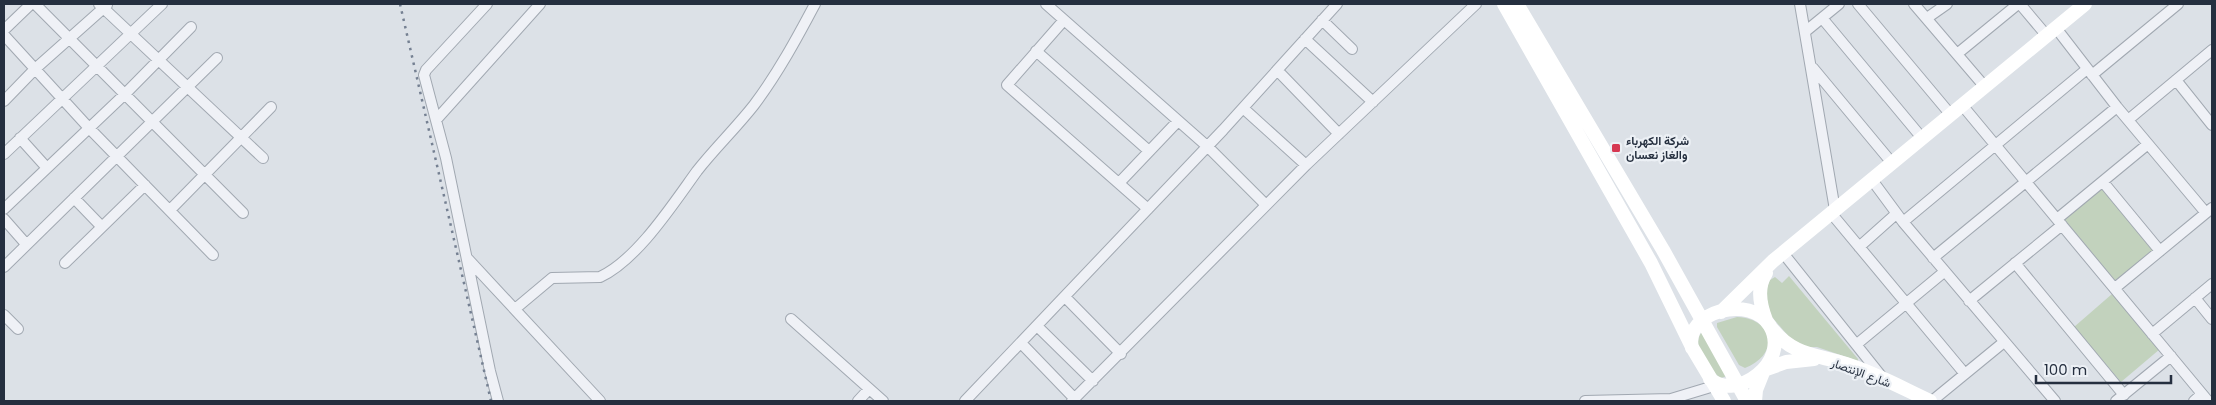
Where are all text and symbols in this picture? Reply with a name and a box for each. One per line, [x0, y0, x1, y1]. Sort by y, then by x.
place label: شركة الكهرباء والغاز نعسان [1626, 132, 1689, 163]
marker: شركة الكهرباء والغاز نعسان [1610, 142, 1622, 154]
scale bar [2036, 352, 2171, 384]
street label: شارع الإنتصار [1828, 354, 1893, 392]
text: 100 m [2044, 359, 2087, 380]

